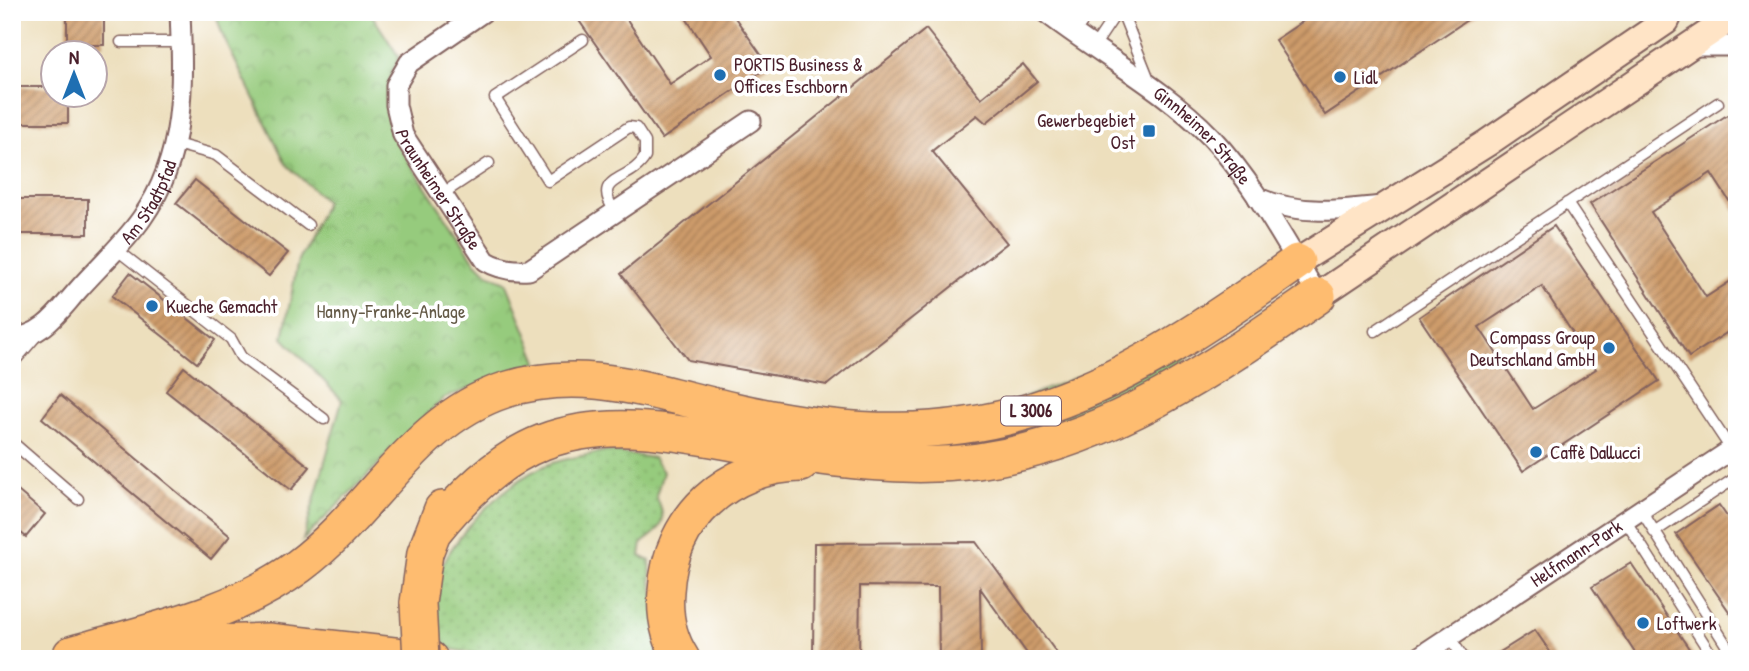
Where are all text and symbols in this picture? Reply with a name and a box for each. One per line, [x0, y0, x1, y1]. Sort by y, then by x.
north arrow [38, 38, 108, 108]
text: N [69, 44, 79, 70]
place label: PORTIS Business & Offices Eschborn [734, 51, 863, 99]
place label: Lidl [1354, 64, 1379, 90]
marker: PORTIS Business & Offices Eschborn [712, 67, 728, 83]
marker: Lidl [1332, 69, 1348, 85]
street label: Ginnheimer Straße [1148, 80, 1258, 190]
place label: Gewerbegebiet Ost [1037, 107, 1135, 155]
marker: Gewerbegebiet Ost [1141, 123, 1157, 139]
street label: Praunheimer Straße [389, 127, 488, 255]
street label: Am Stadtpfad [114, 156, 182, 249]
place label: Kueche Gemacht [166, 293, 278, 319]
marker: Kueche Gemacht [144, 298, 160, 314]
park label: Hanny-Franke-Anlage [316, 298, 466, 324]
place label: Compass Group Deutschland GmbH [1470, 324, 1595, 372]
marker: Compass Group Deutschland GmbH [1601, 340, 1617, 356]
road number: L 3006 [1001, 396, 1061, 426]
place label: Caffè Dallucci [1550, 439, 1641, 465]
marker: Caffè Dallucci [1528, 444, 1544, 460]
street label: Helfmann-Park [1525, 513, 1627, 593]
place label: Loftwerk [1657, 610, 1717, 636]
marker: Loftwerk [1635, 615, 1651, 631]

